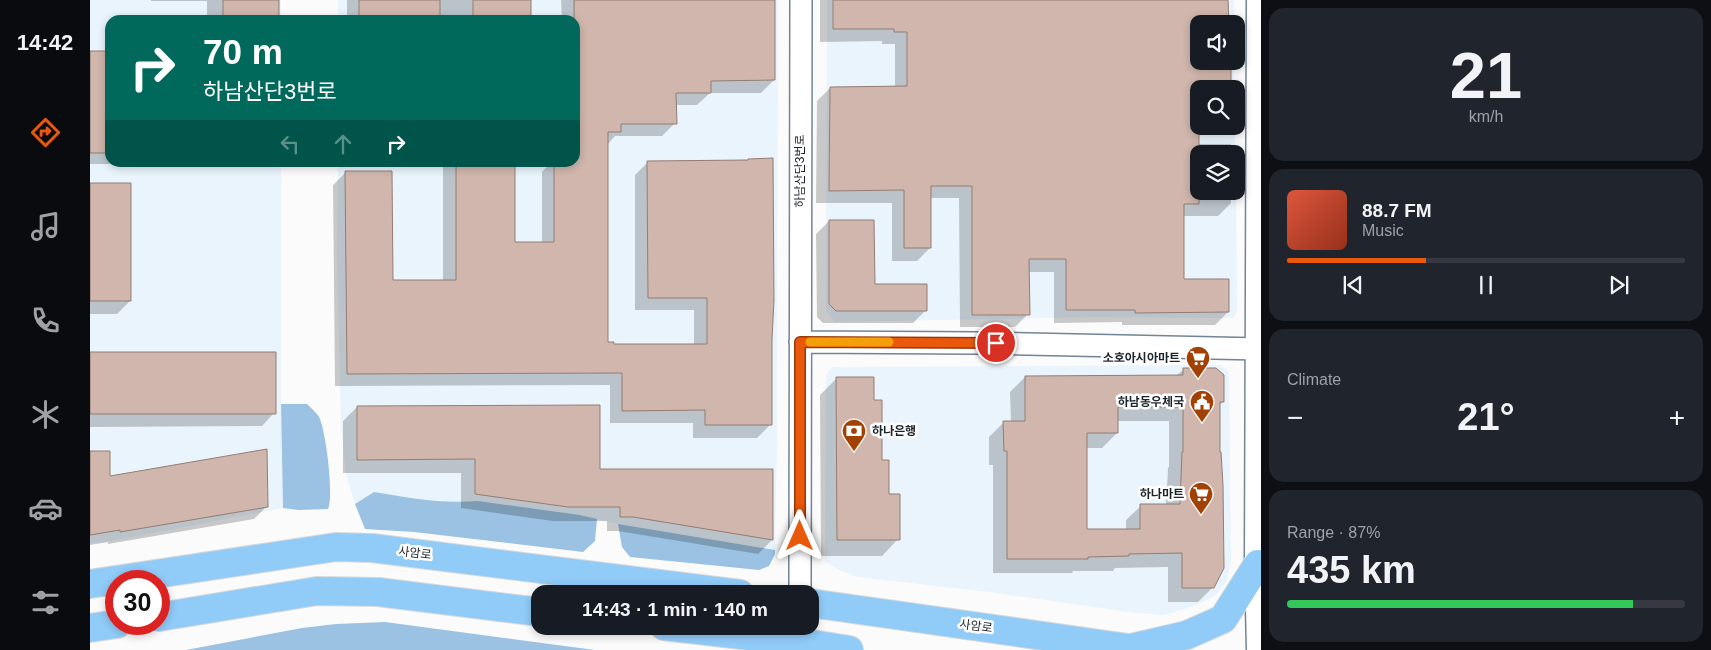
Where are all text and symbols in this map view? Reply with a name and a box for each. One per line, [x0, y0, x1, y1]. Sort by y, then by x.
map controls [1190, 15, 1245, 200]
button: sound [1190, 15, 1245, 70]
text: 14:42 [17, 30, 73, 55]
text: 70 m [203, 32, 283, 71]
icon: right [120, 35, 185, 100]
text: 21 [1450, 39, 1522, 112]
text: 하남산단3번로 [203, 79, 337, 104]
button: search [1190, 80, 1245, 135]
text: km/h [1469, 108, 1503, 125]
icon: directions [28, 115, 63, 150]
icon: left [276, 130, 304, 158]
icon: ahead [329, 130, 357, 158]
icon: right [382, 130, 410, 158]
street label: 하남산단3번로 [793, 135, 807, 207]
button: layers [1190, 145, 1245, 200]
text: 88.7 FM [1362, 200, 1432, 221]
icon: music [28, 209, 63, 244]
text: Music [1362, 222, 1404, 239]
icon: previous [1339, 271, 1367, 299]
icon: pause [1472, 271, 1500, 299]
icon: next [1605, 271, 1633, 299]
icon: phone [28, 303, 63, 338]
pin [975, 322, 1017, 364]
icon: arrive [982, 329, 1010, 357]
supermarket icon: 소호아시아마트 [1185, 345, 1211, 379]
place label: 소호아시아마트 [1103, 351, 1180, 365]
text: Climate [1287, 371, 1341, 388]
public building icon: 하남동우체국 [1189, 389, 1215, 423]
place label: 하남동우체국 [1118, 395, 1184, 409]
text: 21° [1457, 396, 1515, 438]
icon: climate [28, 397, 63, 432]
text: − [1287, 402, 1303, 433]
text: + [1669, 402, 1685, 433]
bank icon: 하나은행 [841, 418, 867, 452]
place label: 하나은행 [872, 424, 916, 438]
supermarket icon: 하나마트 [1188, 481, 1214, 515]
place label: 하나마트 [1140, 487, 1184, 501]
icon: car [28, 491, 63, 526]
position arrow [773, 509, 825, 561]
text: Range · 87% [1287, 524, 1380, 541]
street label: 사암로 [398, 544, 432, 562]
text: 435 km [1287, 549, 1416, 591]
speed limit sign: 30 [105, 570, 170, 635]
icon: filters [28, 585, 63, 620]
text: 14:43 · 1 min · 140 m [582, 599, 768, 620]
street label: 사암로 [959, 617, 993, 635]

